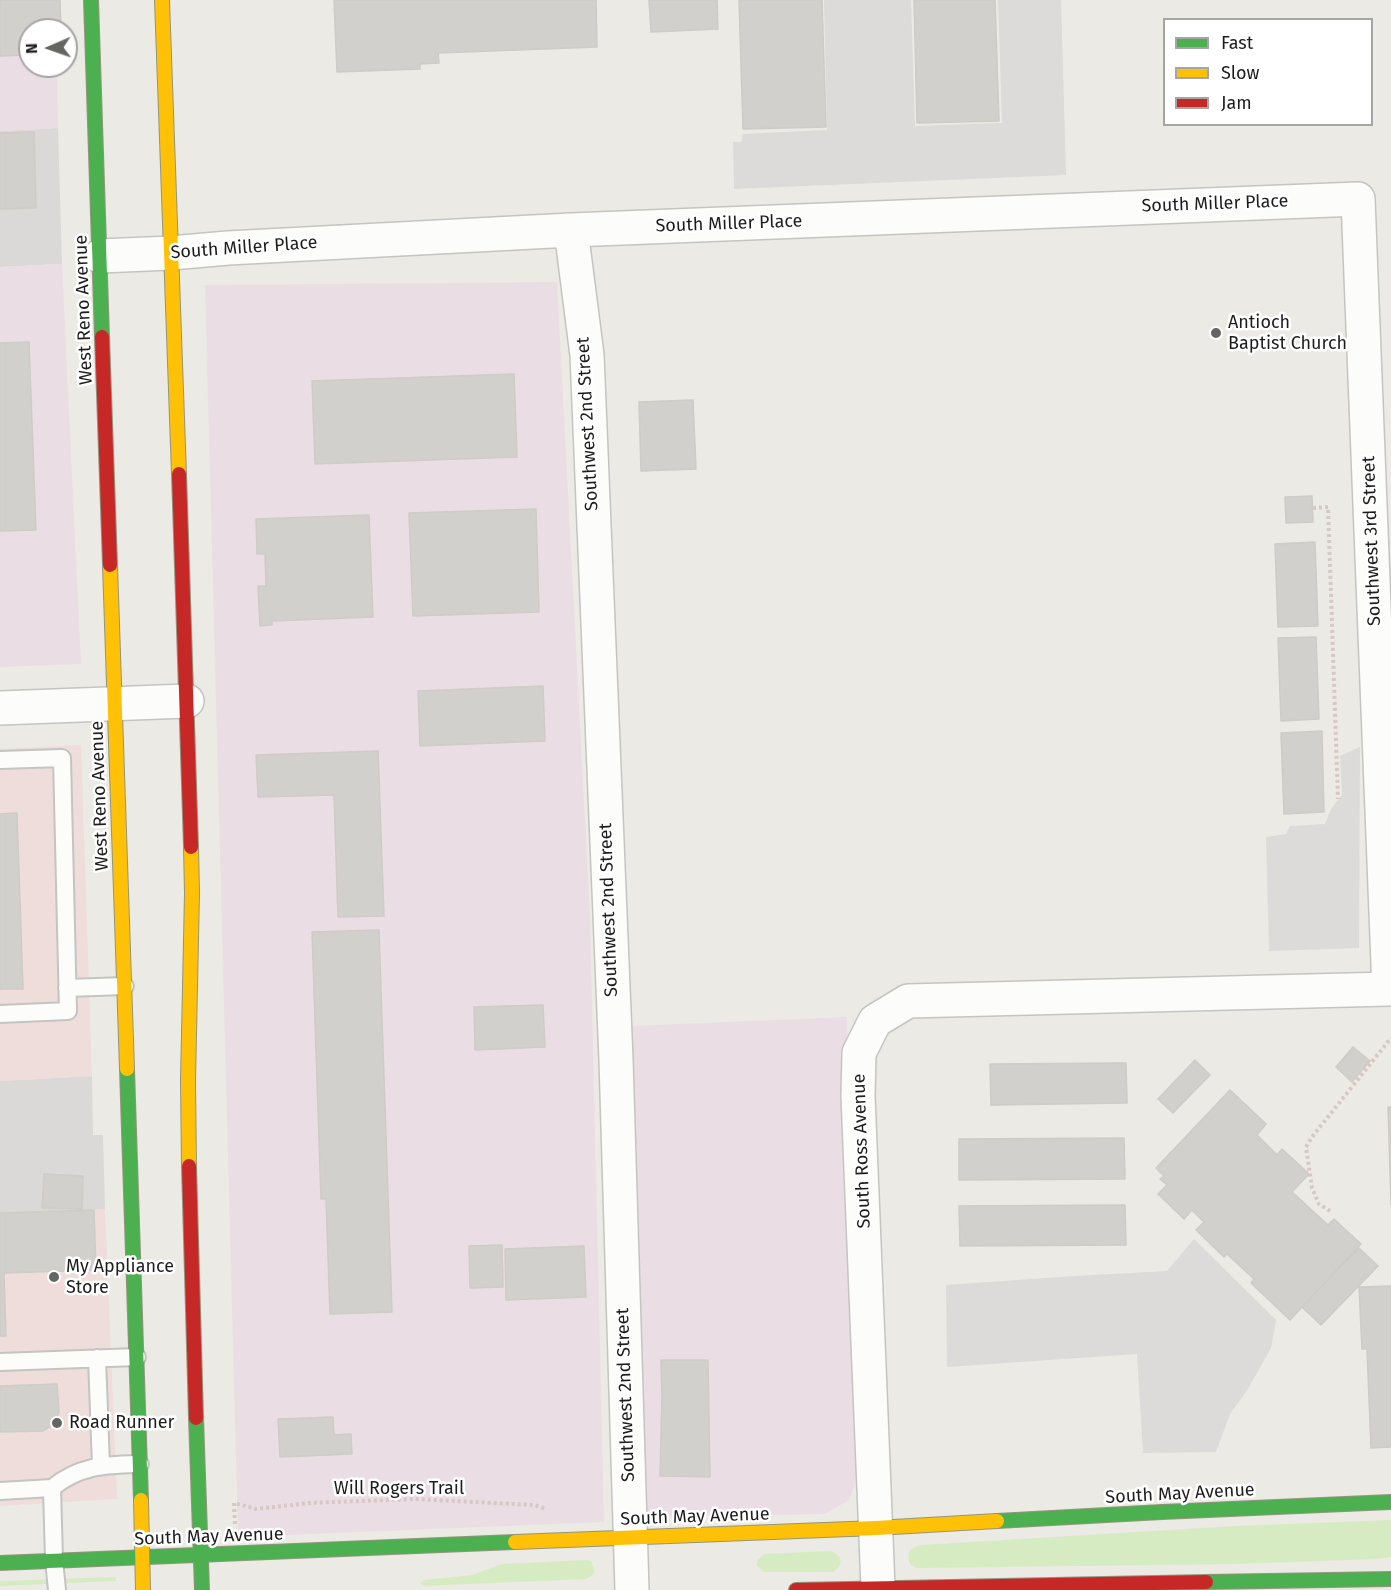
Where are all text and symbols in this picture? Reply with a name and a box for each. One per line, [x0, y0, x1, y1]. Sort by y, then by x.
north arrow [18, 18, 78, 78]
legend [1163, 18, 1373, 126]
text: Fast [1221, 32, 1253, 54]
text: N [22, 43, 41, 54]
text: Slow [1221, 62, 1259, 84]
text: Jam [1221, 92, 1252, 114]
street label: South Miller Place [1141, 191, 1289, 217]
street label: South Miller Place [655, 211, 803, 237]
street label: South Miller Place [170, 232, 318, 264]
street label: West Reno Avenue [71, 235, 97, 385]
place label: Antioch Baptist Church [1228, 312, 1347, 354]
marker: Antioch Baptist Church [1209, 326, 1223, 340]
street label: Southwest 2nd Street [573, 337, 603, 511]
street label: Southwest 3rd Street [1358, 456, 1386, 626]
street label: West Reno Avenue [87, 721, 113, 871]
street label: Southwest 2nd Street [595, 823, 623, 997]
street label: South Ross Avenue [849, 1073, 875, 1229]
place label: My Appliance Store [66, 1256, 174, 1298]
marker: My Appliance Store [47, 1270, 61, 1284]
street label: Southwest 2nd Street [612, 1308, 640, 1482]
place label: Road Runner [69, 1412, 174, 1434]
marker: Road Runner [50, 1416, 64, 1430]
street label: Will Rogers Trail [334, 1478, 464, 1500]
street label: South May Avenue [1105, 1479, 1255, 1509]
street label: South May Avenue [620, 1504, 770, 1530]
street label: South May Avenue [134, 1524, 284, 1550]

